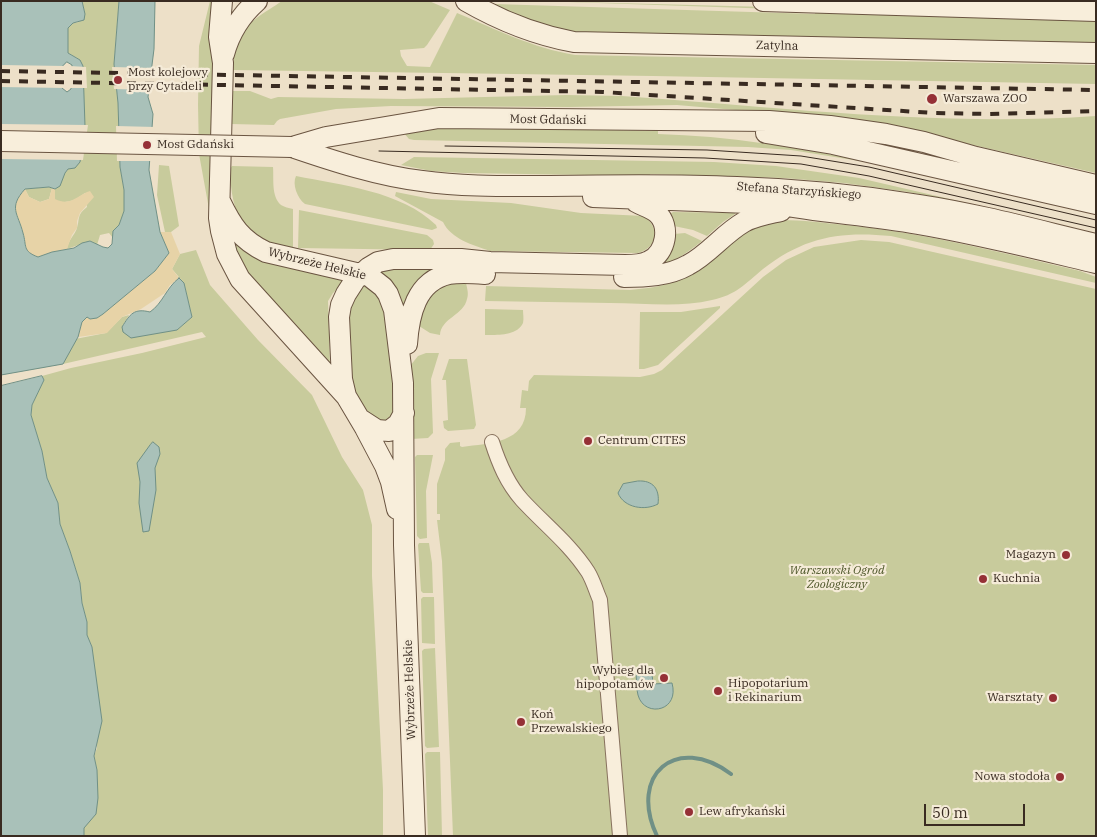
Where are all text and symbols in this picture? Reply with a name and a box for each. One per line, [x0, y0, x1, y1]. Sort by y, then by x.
street label: Zatylna [756, 38, 798, 54]
place label: Most kolejowy przy Cytadeli [128, 66, 208, 94]
marker: Most kolejowy przy Cytadeli [112, 74, 124, 86]
marker: Warszawa ZOO [925, 92, 939, 106]
place label: Warszawa ZOO [943, 92, 1027, 106]
street label: Most Gdański [509, 112, 587, 128]
place label: Most Gdański [157, 138, 234, 152]
marker: Most Gdański [141, 139, 153, 151]
street label: Stefana Starzyńskiego [736, 179, 862, 203]
street label: Wybrzeże Helskie [266, 245, 368, 283]
place label: Centrum CITES [598, 434, 686, 448]
marker: Centrum CITES [582, 435, 594, 447]
place label: Magazyn [1006, 548, 1056, 562]
marker: Magazyn [1060, 549, 1072, 561]
park label: Warszawski Ogród Zoologiczny [790, 564, 884, 592]
place label: Kuchnia [993, 572, 1040, 586]
marker: Kuchnia [977, 573, 989, 585]
street label: Wybrzeże Helskie [401, 640, 419, 740]
place label: Wybieg dla hipopotamów [576, 664, 654, 692]
marker: Wybieg dla hipopotamów [658, 672, 670, 684]
place label: Hipopotarium i Rekinarium [728, 677, 808, 705]
marker: Hipopotarium i Rekinarium [712, 685, 724, 697]
place label: Warsztaty [987, 691, 1043, 705]
marker: Warsztaty [1047, 692, 1059, 704]
place label: Koń Przewalskiego [531, 708, 612, 736]
marker: Koń Przewalskiego [515, 716, 527, 728]
place label: Nowa stodoła [974, 770, 1050, 784]
marker: Nowa stodoła [1054, 771, 1066, 783]
scale bar [927, 794, 1028, 826]
text: 50 m [932, 803, 968, 822]
place label: Lew afrykański [699, 805, 785, 819]
marker: Lew afrykański [683, 806, 695, 818]

